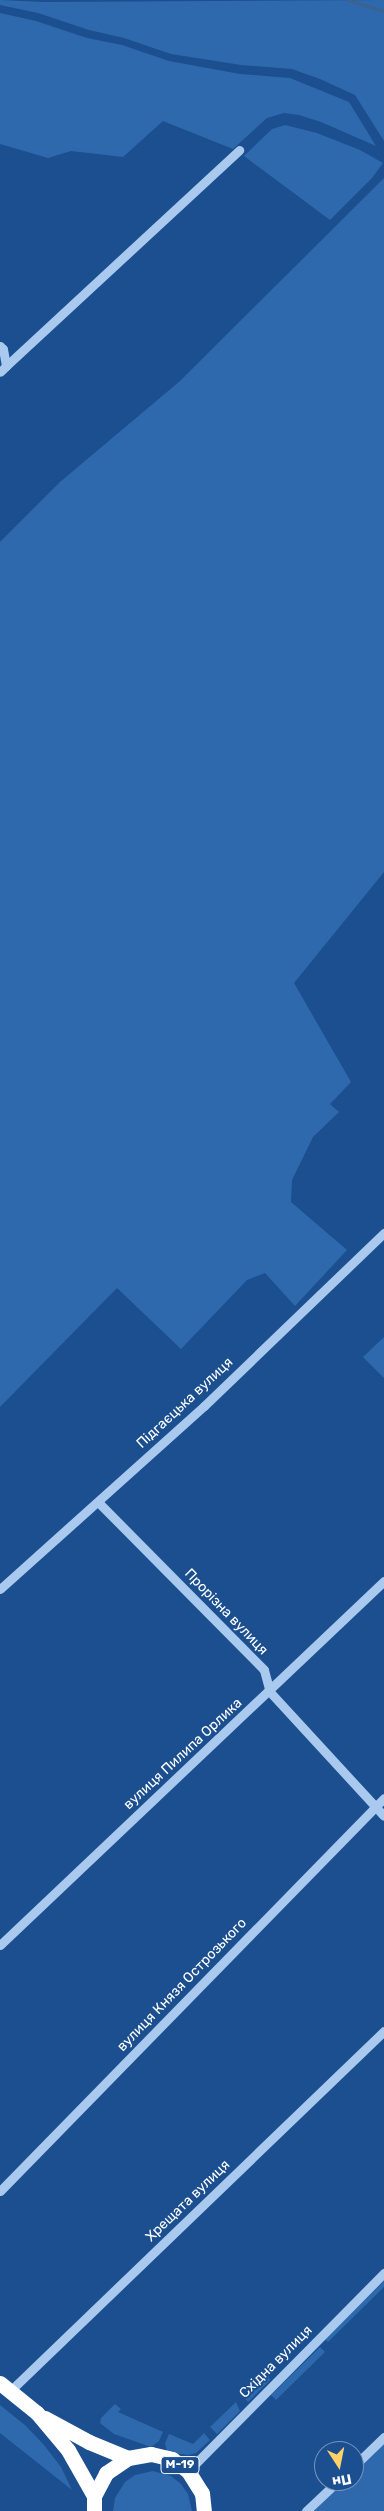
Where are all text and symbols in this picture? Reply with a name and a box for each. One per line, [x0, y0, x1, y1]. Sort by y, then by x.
street label: Підгаєцька вулиця [133, 1354, 237, 1452]
street label: Прорізна вулиця [181, 1566, 271, 1658]
street label: вулиця Пилипа Орлика [120, 1695, 246, 1813]
street label: вулиця Князя Острозького [114, 1915, 250, 2055]
street label: Хрещата вулиця [142, 2157, 234, 2245]
street label: Східна вулиця [236, 2322, 316, 2402]
north arrow [314, 2441, 364, 2491]
road number: М-19 [160, 2456, 200, 2474]
text: Пн [331, 2470, 353, 2490]

